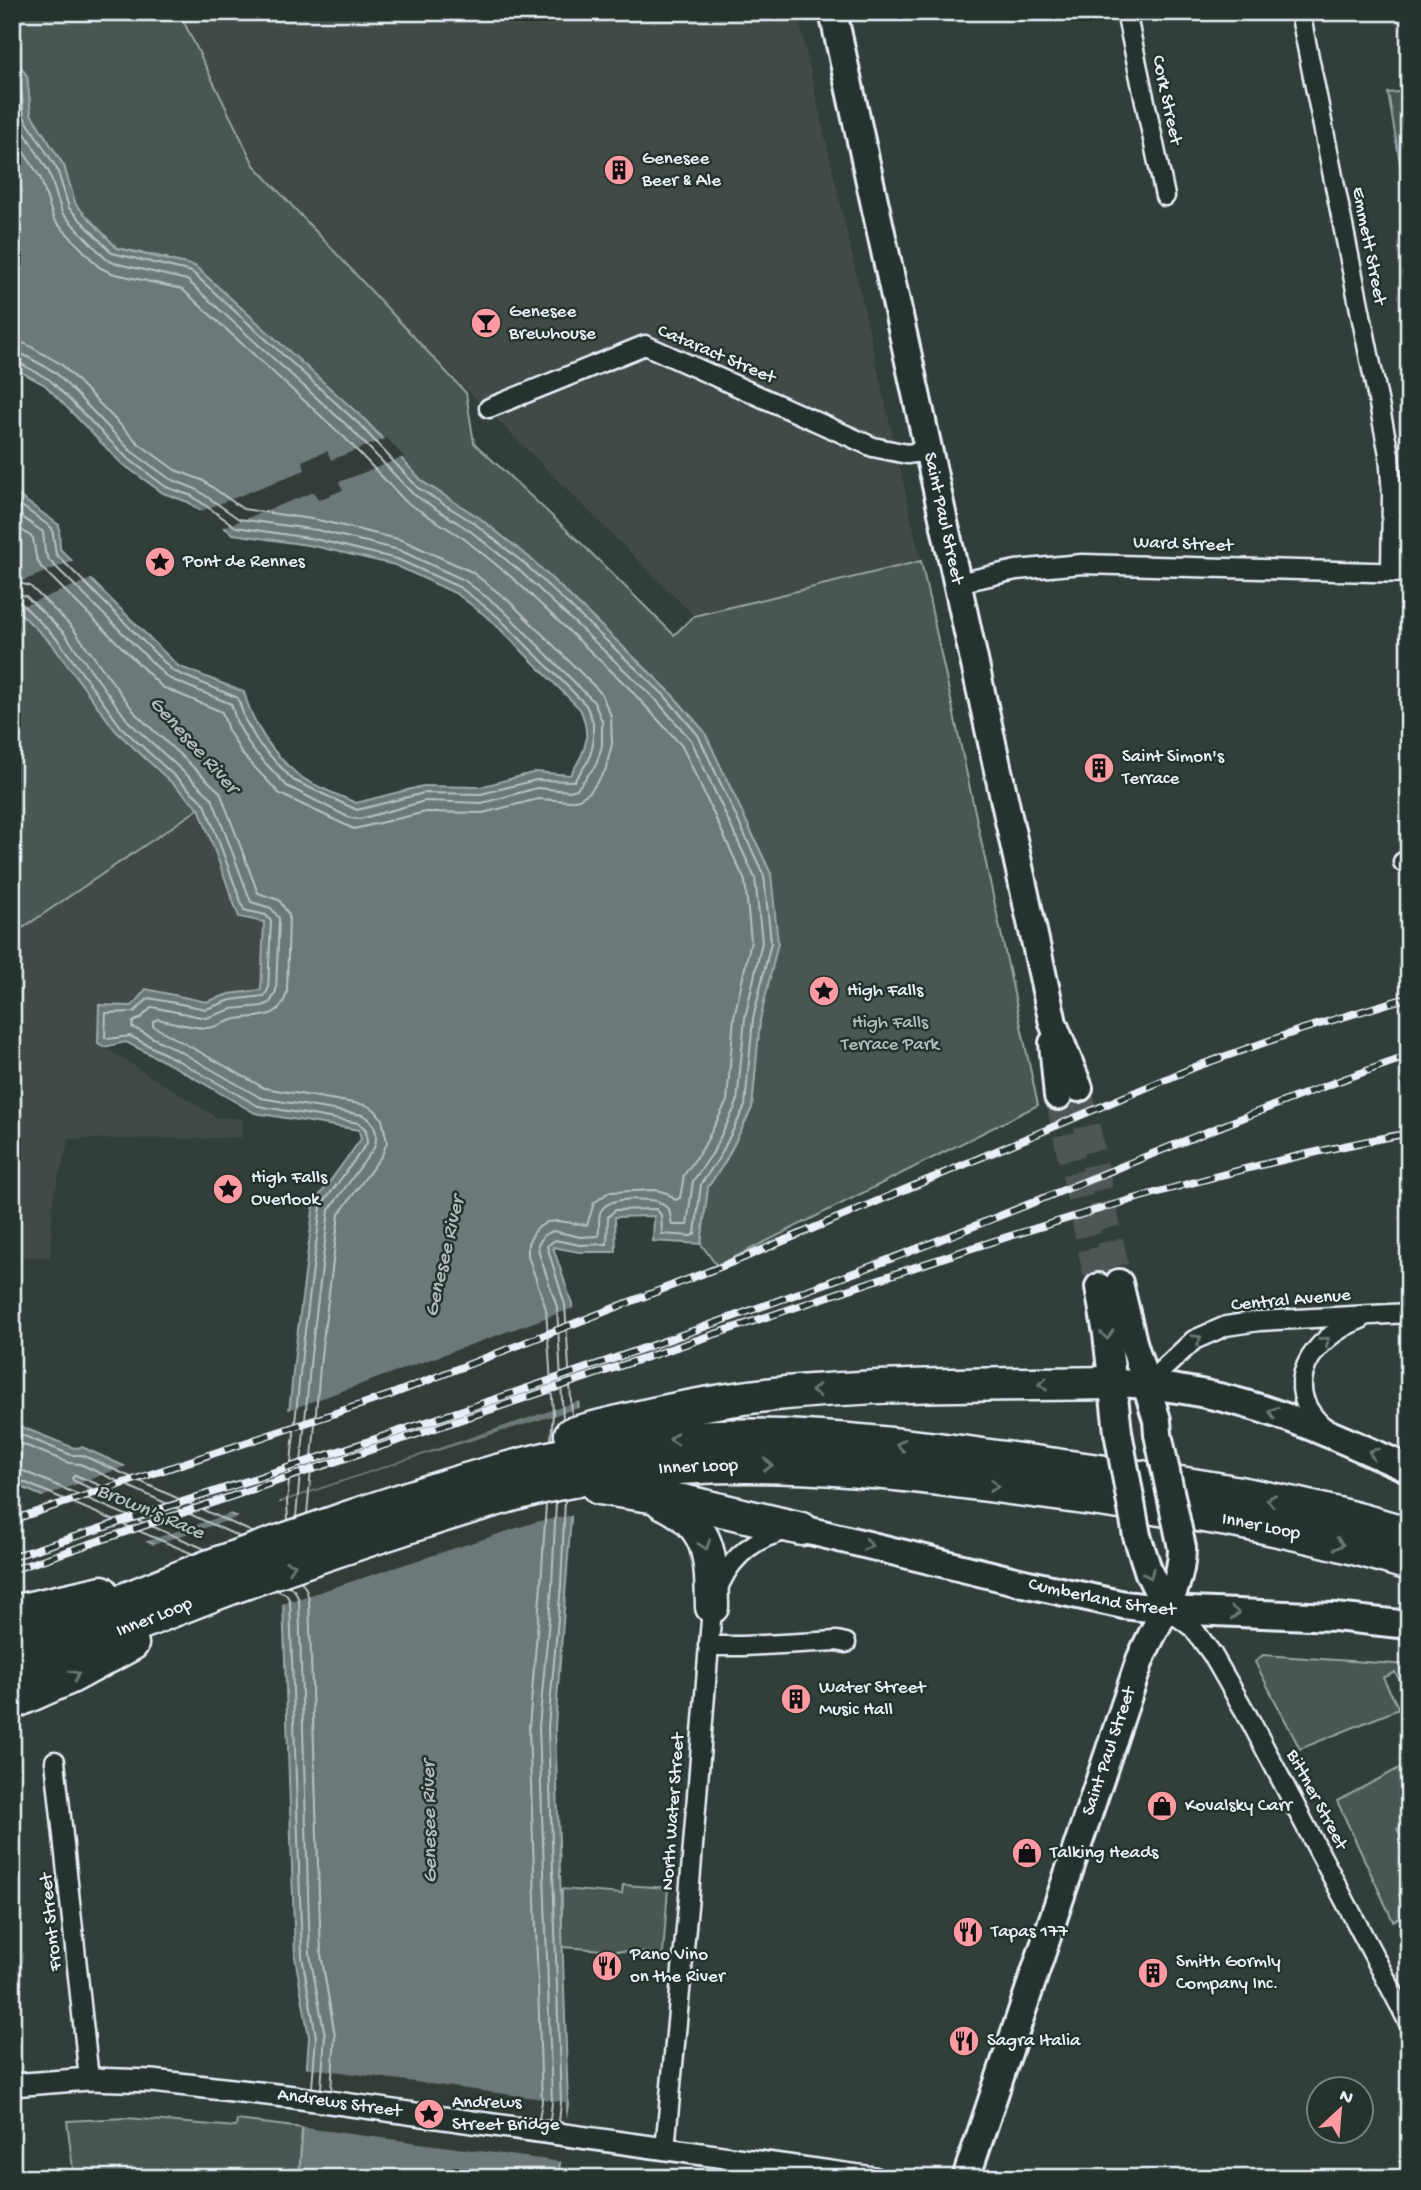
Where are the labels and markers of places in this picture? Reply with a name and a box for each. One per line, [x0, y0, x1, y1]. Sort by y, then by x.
place label: Genesee Beer & Ale [641, 148, 721, 193]
building icon: Genesee Beer & Ale [602, 153, 636, 187]
place label: Genesee Brewhouse [508, 301, 596, 346]
bar icon: Genesee Brewhouse [469, 306, 503, 340]
place icon: Pont de Rennes [143, 545, 177, 579]
place label: Pont de Rennes [182, 551, 306, 574]
place label: Saint Simon's Terrace [1121, 746, 1225, 791]
building icon: Saint Simon's Terrace [1082, 751, 1116, 785]
place icon: High Falls [807, 974, 841, 1008]
place label: High Falls [847, 980, 924, 1003]
place label: High Falls Overlook [251, 1167, 328, 1212]
place icon: High Falls Overlook [211, 1172, 245, 1206]
place label: Water Street Music Hall [819, 1677, 927, 1722]
building icon: Water Street Music Hall [779, 1682, 813, 1716]
shop icon: Kovalsky Carr [1145, 1789, 1179, 1823]
place label: Kovalsky Carr [1185, 1795, 1294, 1818]
shop icon: Talking Heads [1010, 1836, 1044, 1870]
place label: Talking Heads [1049, 1842, 1159, 1865]
restaurant icon: Tapas 177 [951, 1915, 985, 1949]
place label: Tapas 177 [990, 1921, 1069, 1944]
place label: Pano Vino on the River [629, 1944, 727, 1989]
restaurant icon: Pano Vino on the River [590, 1949, 624, 1983]
place label: Smith Gormly Company Inc. [1176, 1951, 1281, 1996]
building icon: Smith Gormly Company Inc. [1136, 1956, 1170, 1990]
restaurant icon: Sagra Italia [947, 2024, 981, 2058]
place label: Sagra Italia [987, 2030, 1082, 2053]
place label: Andrews Street Bridge [452, 2092, 560, 2137]
place icon: Andrews Street Bridge [412, 2097, 446, 2131]

